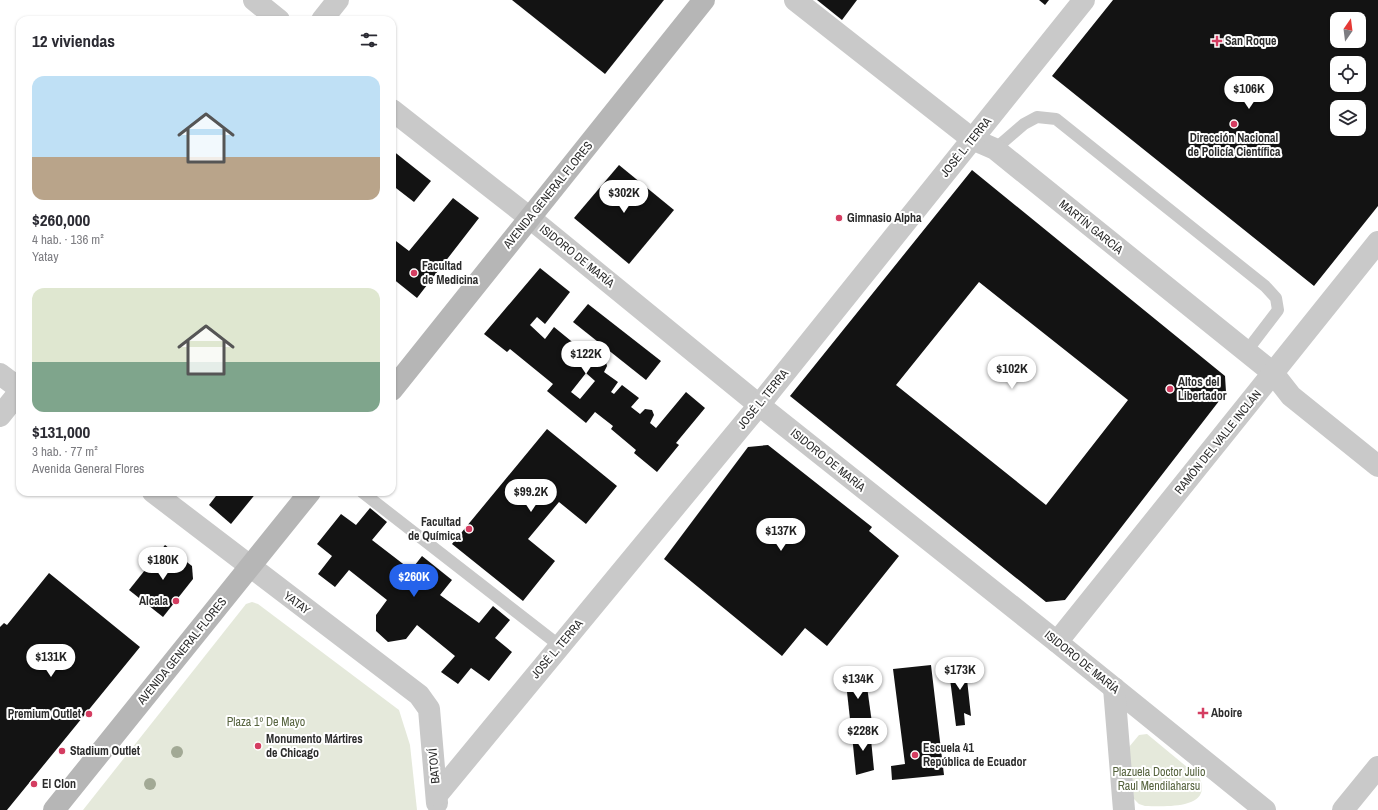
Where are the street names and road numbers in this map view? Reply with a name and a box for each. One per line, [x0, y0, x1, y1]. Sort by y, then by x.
street label: JOSÉ L. TERRA [937, 113, 995, 180]
street label: AVENIDA GENERAL FLORES [499, 138, 596, 253]
street label: MARTÍN GARCÍA [1056, 196, 1127, 258]
street label: ISIDORO DE MARÍA [536, 221, 618, 291]
street label: JOSÉ L. TERRA [734, 365, 792, 432]
street label: RAMÓN DEL VALLE INCLÁN [1171, 387, 1265, 497]
street label: ISIDORO DE MARÍA [787, 425, 869, 495]
street label: YATAY [280, 588, 314, 618]
street label: AVENIDA GENERAL FLORES [133, 594, 230, 709]
street label: JOSÉ L. TERRA [528, 616, 587, 682]
street label: ISIDORO DE MARÍA [1041, 627, 1123, 697]
street label: BATOVÍ [424, 748, 444, 784]

